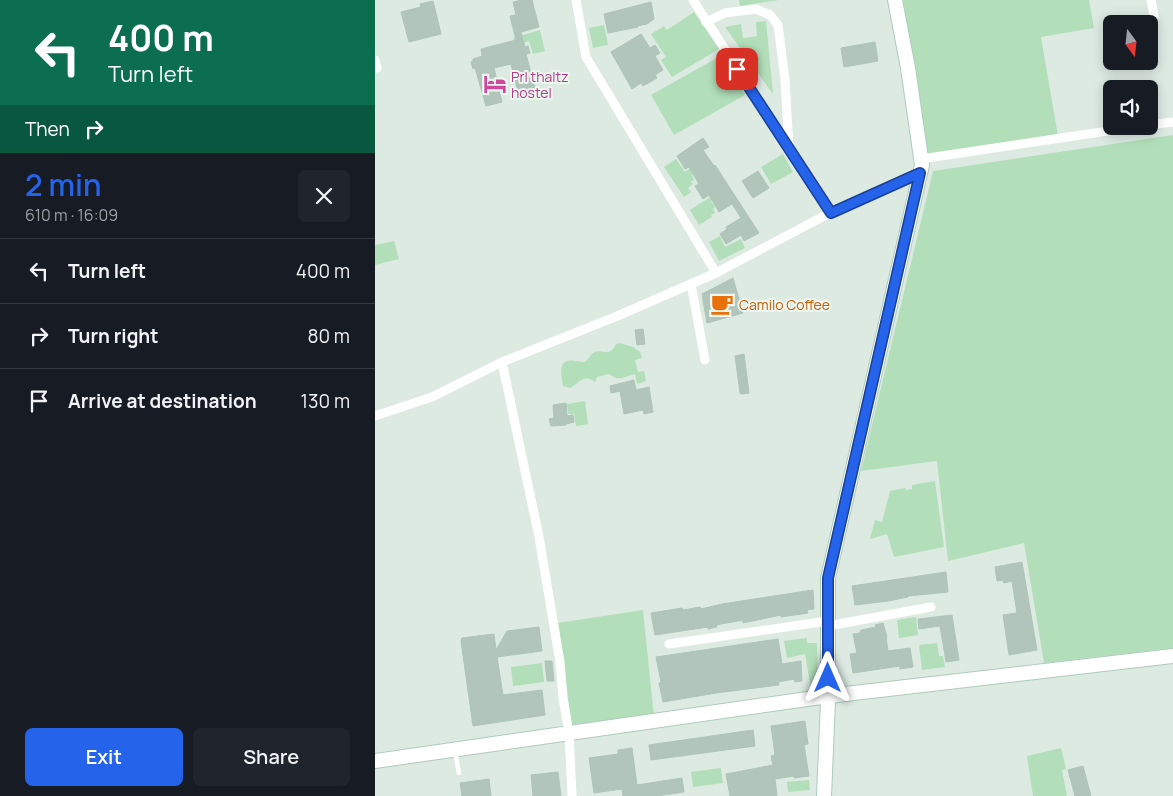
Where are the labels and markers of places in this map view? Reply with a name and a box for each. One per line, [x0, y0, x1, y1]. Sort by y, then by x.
pin [716, 48, 758, 90]
place label: Prl thaltz hostel [511, 67, 569, 102]
hotel icon: Prl thaltz hostel [482, 71, 508, 97]
cafe icon: Camilo Coffee [709, 291, 735, 317]
place label: Camilo Coffee [739, 295, 830, 314]

